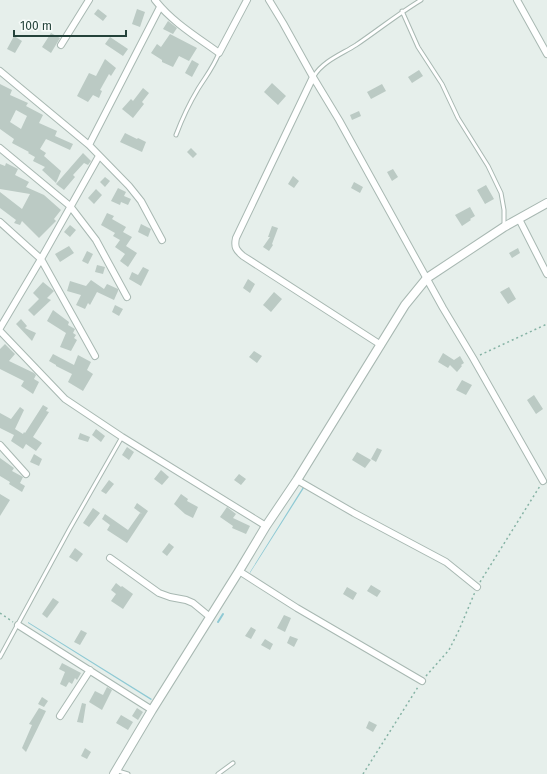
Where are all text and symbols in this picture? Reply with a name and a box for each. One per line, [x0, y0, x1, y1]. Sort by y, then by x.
scale bar [14, 12, 126, 38]
text: 100 m [20, 19, 52, 33]

